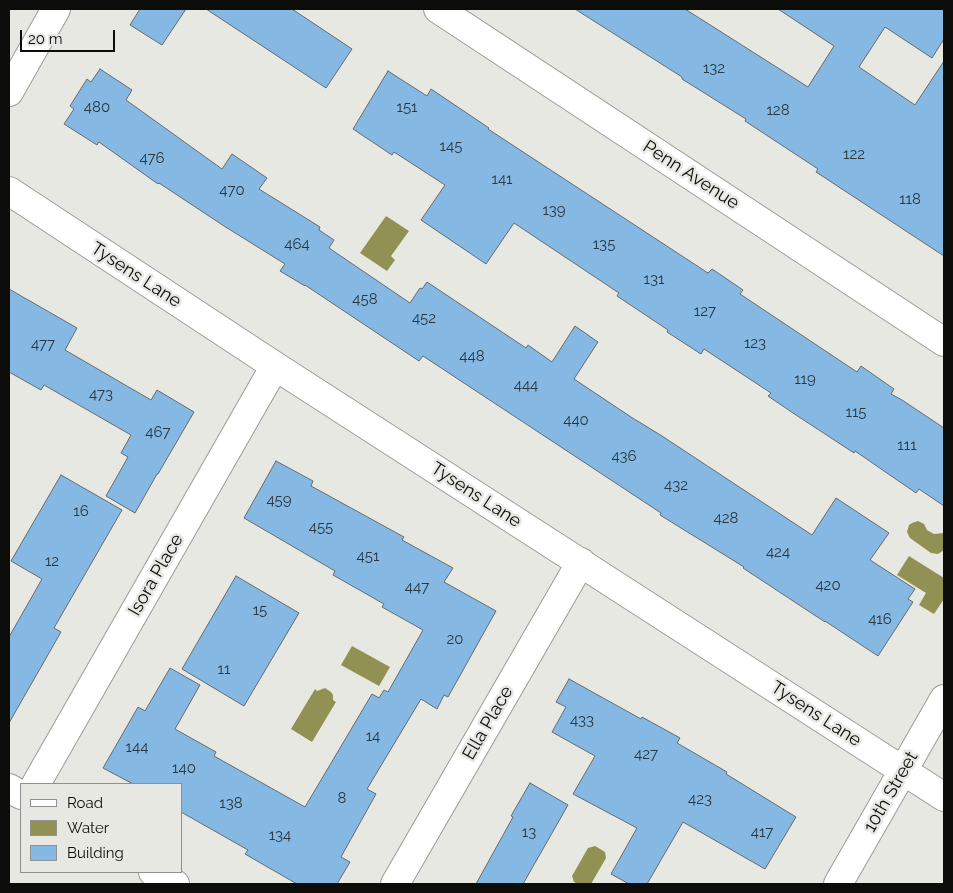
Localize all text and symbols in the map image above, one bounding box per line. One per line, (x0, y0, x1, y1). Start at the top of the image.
scale bar (22, 20, 118, 52)
text: 20 m (28, 30, 63, 48)
house number: 132 (703, 59, 725, 77)
house number: 480 (84, 98, 110, 116)
house number: 151 (396, 98, 418, 116)
house number: 128 (766, 101, 790, 119)
street label: Penn Avenue (639, 136, 743, 214)
house number: 145 (440, 137, 462, 155)
house number: 122 (843, 145, 865, 163)
house number: 476 (139, 149, 165, 167)
house number: 141 (491, 170, 513, 188)
house number: 470 (219, 181, 245, 199)
house number: 118 (899, 190, 921, 208)
house number: 139 (542, 201, 566, 219)
house number: 464 (284, 235, 310, 253)
house number: 135 (593, 235, 615, 253)
street label: Tysens Lane (87, 238, 185, 312)
house number: 131 (644, 270, 664, 288)
house number: 458 (352, 290, 378, 308)
house number: 127 (694, 302, 716, 320)
house number: 452 (412, 309, 436, 327)
house number: 123 (744, 334, 766, 352)
house number: 477 (31, 335, 55, 353)
house number: 448 (459, 347, 485, 365)
house number: 119 (794, 370, 816, 388)
house number: 444 (514, 376, 538, 394)
house number: 473 (89, 385, 113, 403)
house number: 115 (845, 403, 867, 421)
house number: 440 (563, 411, 589, 429)
house number: 467 (145, 423, 171, 441)
house number: 111 (897, 436, 917, 454)
house number: 436 (611, 447, 637, 465)
street label: Tysens Lane (427, 458, 525, 532)
house number: 432 (664, 476, 688, 494)
house number: 459 (266, 491, 292, 509)
house number: 16 (73, 502, 89, 520)
house number: 428 (714, 509, 738, 527)
house number: 455 (309, 518, 333, 536)
street label: Isora Place (124, 530, 188, 620)
house number: 424 (766, 543, 790, 561)
house number: 451 (357, 547, 379, 565)
house number: 12 (45, 552, 59, 570)
house number: 420 (815, 576, 841, 594)
house number: 447 (405, 578, 429, 596)
house number: 15 (253, 601, 267, 619)
house number: 416 (868, 610, 892, 628)
house number: 20 (447, 630, 463, 648)
house number: 11 (218, 660, 230, 678)
street label: Tysens Lane (767, 677, 865, 751)
street label: Ella Place (458, 682, 518, 764)
house number: 433 (570, 711, 594, 729)
house number: 14 (366, 727, 380, 745)
house number: 144 (126, 738, 148, 756)
house number: 427 (634, 745, 658, 763)
street label: 10th Street (859, 748, 923, 836)
house number: 140 (172, 759, 196, 777)
legend (20, 783, 182, 873)
house number: 8 (338, 789, 346, 807)
house number: 423 (688, 790, 712, 808)
text: Road (67, 794, 103, 812)
house number: 138 (219, 794, 243, 812)
text: Water (67, 819, 109, 837)
house number: 13 (522, 823, 536, 841)
house number: 417 (751, 823, 773, 841)
house number: 134 (269, 826, 291, 844)
text: Building (67, 844, 124, 862)

